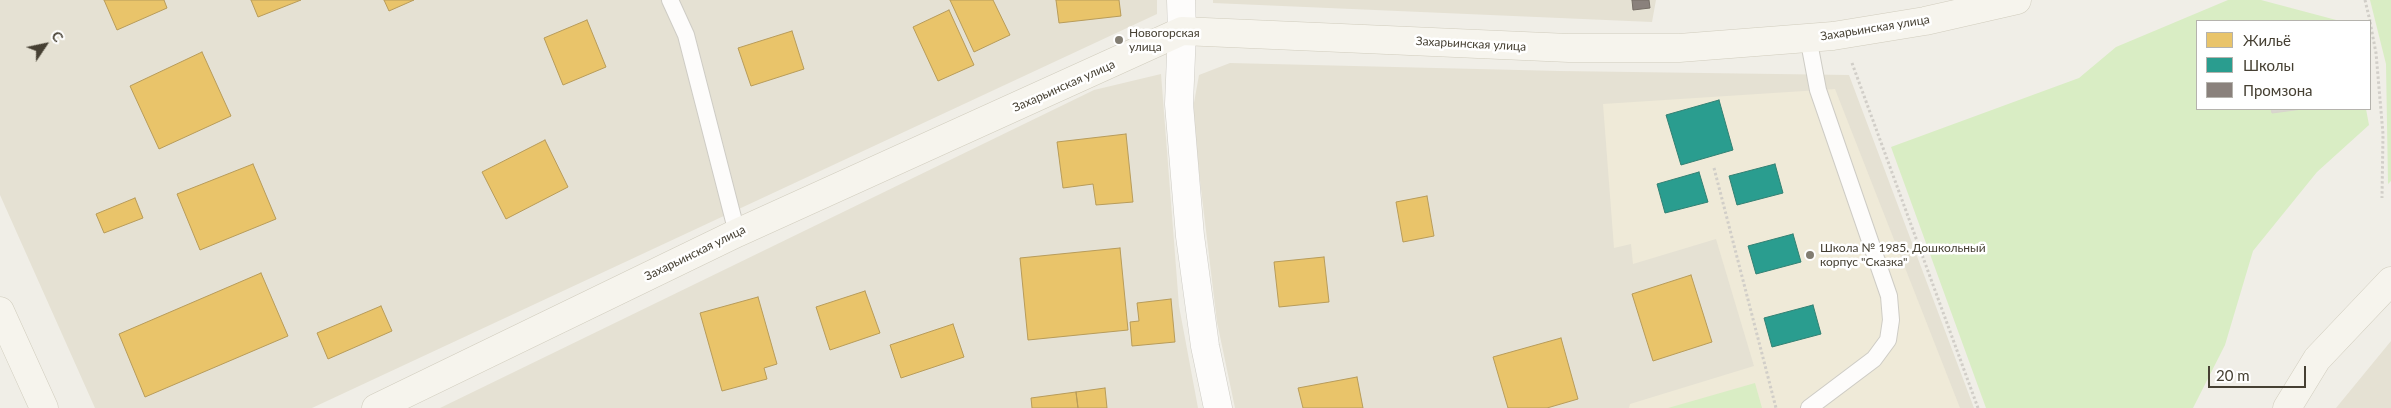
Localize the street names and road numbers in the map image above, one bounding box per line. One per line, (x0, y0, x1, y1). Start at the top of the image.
street label: Захарьинская улица (1819, 12, 1931, 44)
street label: Захарьинская улица (1415, 34, 1527, 54)
street label: Захарьинская улица (1011, 57, 1117, 115)
street label: Захарьинская улица (642, 222, 748, 284)

